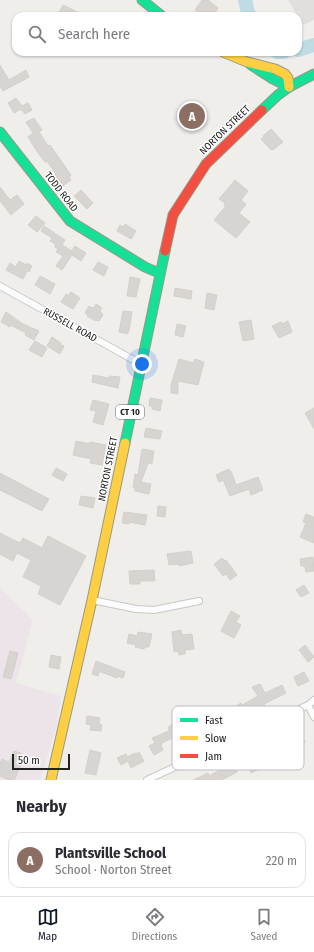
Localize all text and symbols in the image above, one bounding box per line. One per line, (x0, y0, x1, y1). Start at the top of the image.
search box (12, 12, 302, 56)
icon: search (26, 23, 48, 45)
text: Search here (58, 25, 130, 43)
pin: A (179, 101, 205, 131)
street label: NORTON STREET (197, 103, 253, 157)
street label: TODD ROAD (42, 170, 80, 214)
street label: RUSSELL ROAD (41, 305, 99, 345)
your location (132, 354, 152, 374)
road number: CT 10 (116, 405, 144, 419)
street label: NORTON STREET (96, 435, 120, 502)
legend (172, 706, 304, 770)
text: Fast (205, 714, 223, 727)
text: Slow (205, 732, 226, 745)
text: Jam (205, 750, 222, 763)
scale bar (12, 752, 70, 771)
text: 50 m (18, 754, 40, 767)
text: Nearby (16, 796, 67, 817)
text: Plantsville School (55, 844, 166, 862)
text: A (26, 853, 34, 868)
text: 220 m (266, 853, 297, 868)
text: School · Norton Street (55, 862, 172, 877)
tab: Map (37, 906, 59, 943)
tab: Directions (132, 906, 177, 943)
tab: Saved (251, 906, 277, 943)

